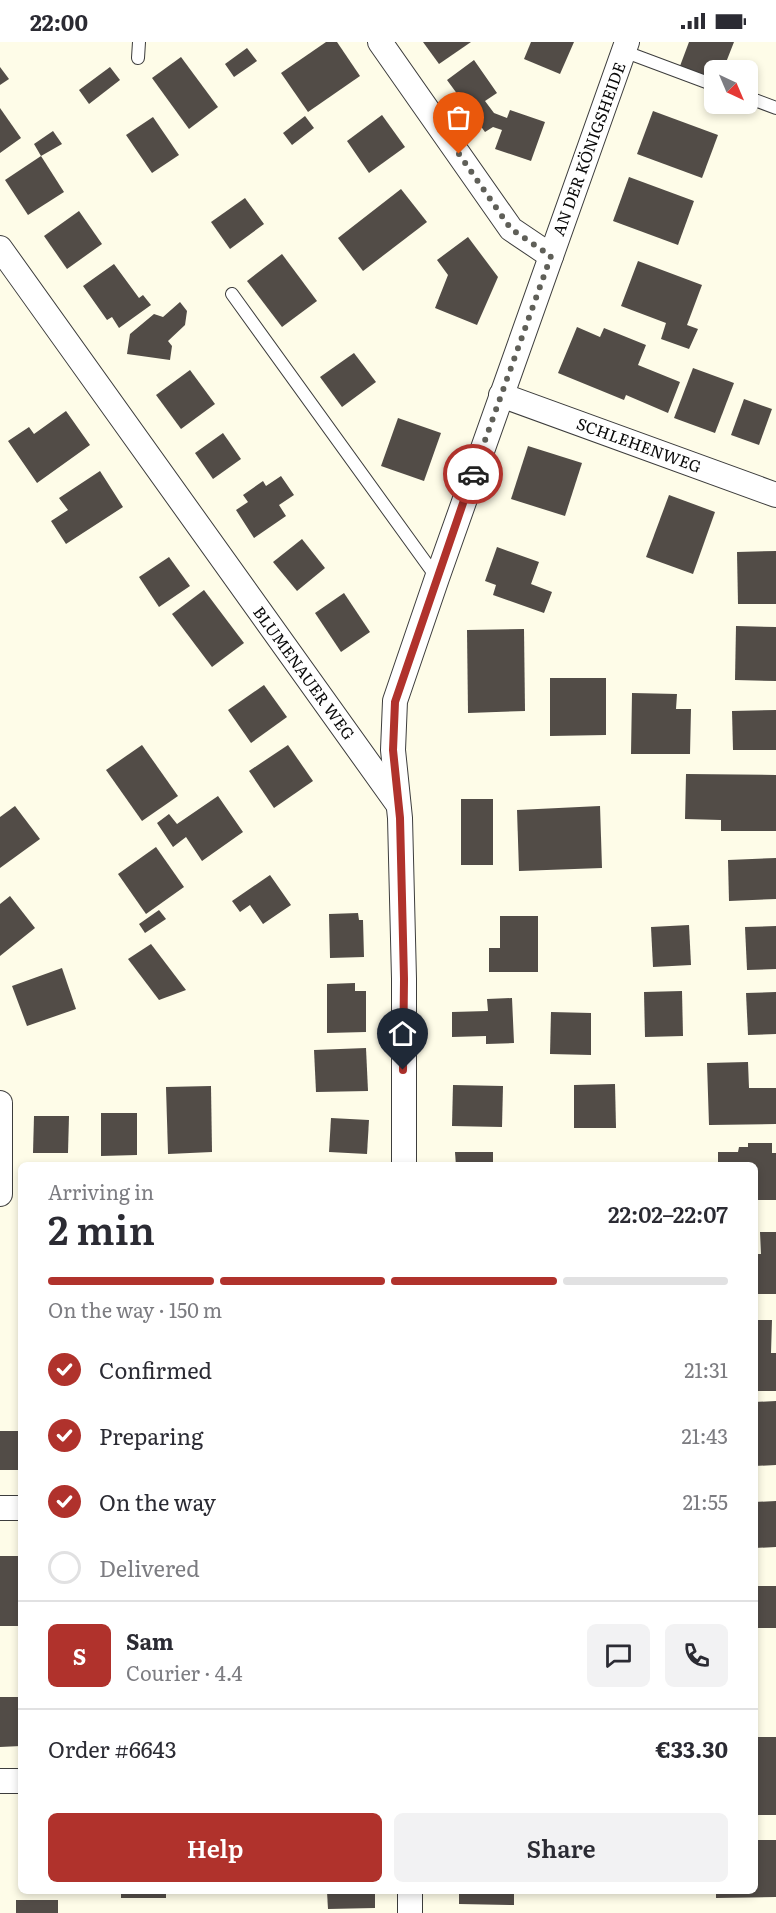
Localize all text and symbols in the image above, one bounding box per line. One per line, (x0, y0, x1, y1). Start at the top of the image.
text: 22:00 (30, 5, 88, 38)
street label: AN DER KÖNIGSHEIDE (545, 58, 631, 239)
north arrow (704, 60, 758, 114)
map controls (704, 60, 758, 114)
pin (433, 92, 484, 154)
icon: bag (442, 101, 475, 134)
street label: SCHLEHENWEG (574, 410, 705, 478)
courier (443, 444, 503, 504)
icon: car (457, 458, 490, 491)
street label: BLUMENAUER WEG (248, 601, 362, 744)
pin (377, 1008, 428, 1070)
icon: home (386, 1017, 419, 1050)
text: Arriving in (48, 1176, 154, 1206)
text: 22:02–22:07 (608, 1197, 728, 1230)
text: 2 min (48, 1199, 155, 1257)
text: On the way · 150 m (48, 1294, 222, 1324)
icon: check (48, 1353, 81, 1386)
text: Confirmed (99, 1353, 212, 1386)
text: 21:31 (684, 1354, 728, 1384)
icon: check (48, 1419, 81, 1452)
text: Preparing (99, 1419, 203, 1452)
text: 21:43 (682, 1420, 728, 1450)
icon: check (48, 1485, 81, 1518)
text: On the way (99, 1485, 216, 1518)
text: 21:55 (683, 1486, 728, 1516)
text: Delivered (99, 1551, 200, 1584)
text: Sam (126, 1624, 174, 1657)
button: chat (587, 1624, 650, 1687)
button: phone (665, 1624, 728, 1687)
text: S (73, 1639, 86, 1672)
text: Courier · 4.4 (126, 1657, 243, 1687)
text: Order #6643 (48, 1732, 177, 1765)
text: €33.30 (656, 1732, 728, 1765)
button: Help (48, 1813, 382, 1882)
button: Share (394, 1813, 728, 1882)

